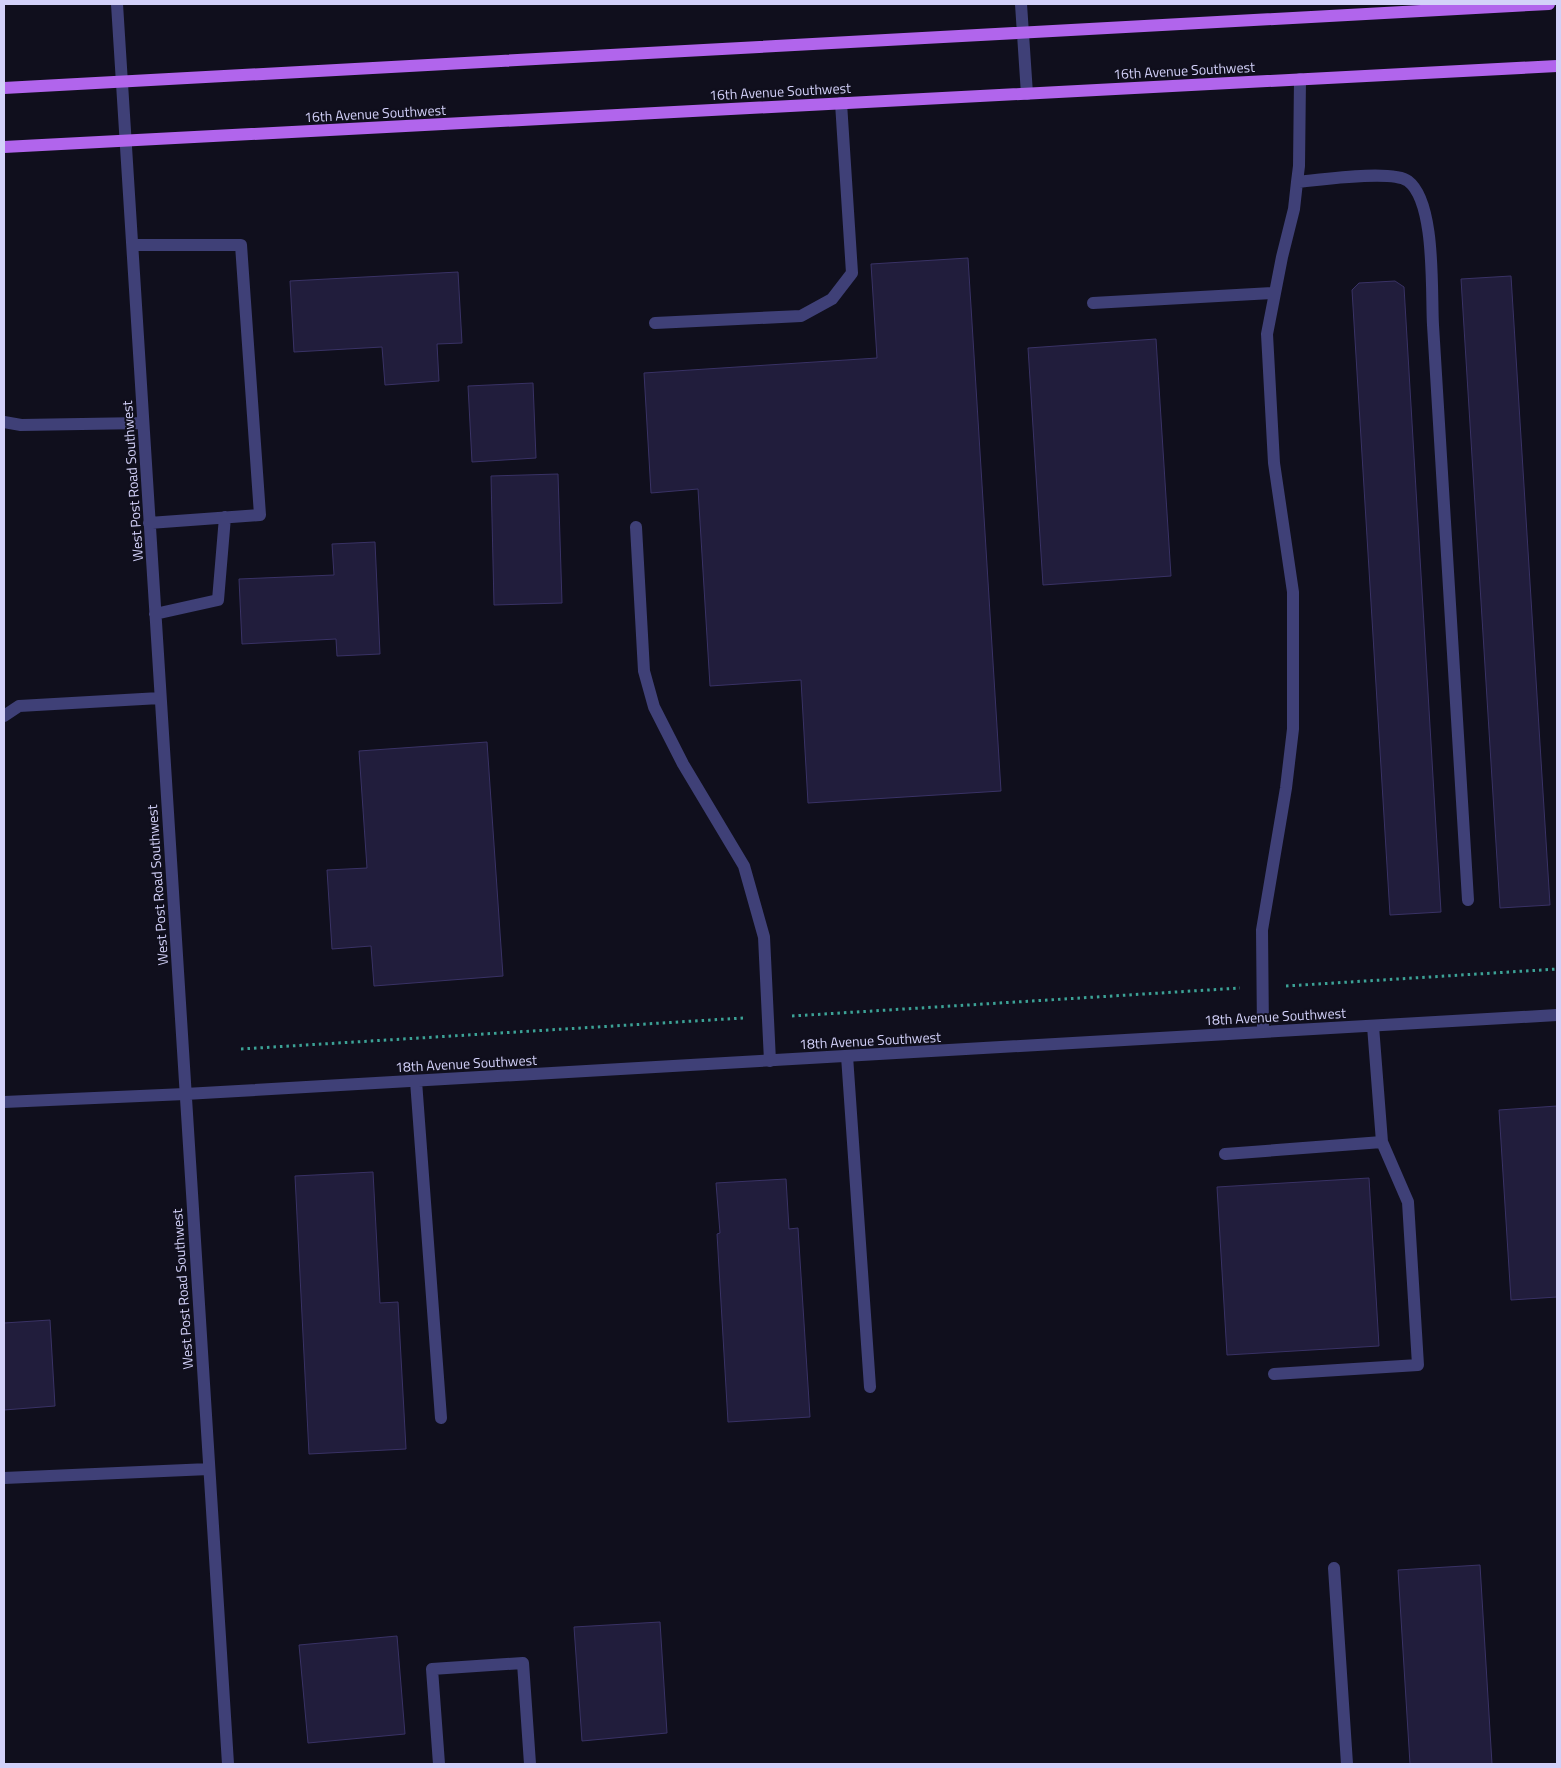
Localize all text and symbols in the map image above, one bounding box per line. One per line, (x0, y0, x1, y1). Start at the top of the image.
street label: 16th Avenue Southwest (1113, 56, 1256, 84)
street label: 16th Avenue Southwest (709, 77, 852, 105)
street label: 16th Avenue Southwest (304, 99, 447, 127)
street label: West Post Road Southwest (116, 400, 148, 562)
street label: West Post Road Southwest (141, 804, 173, 966)
street label: 18th Avenue Southwest (1204, 1002, 1347, 1030)
street label: 18th Avenue Southwest (799, 1026, 942, 1054)
street label: 18th Avenue Southwest (395, 1049, 538, 1077)
street label: West Post Road Southwest (166, 1208, 198, 1370)

